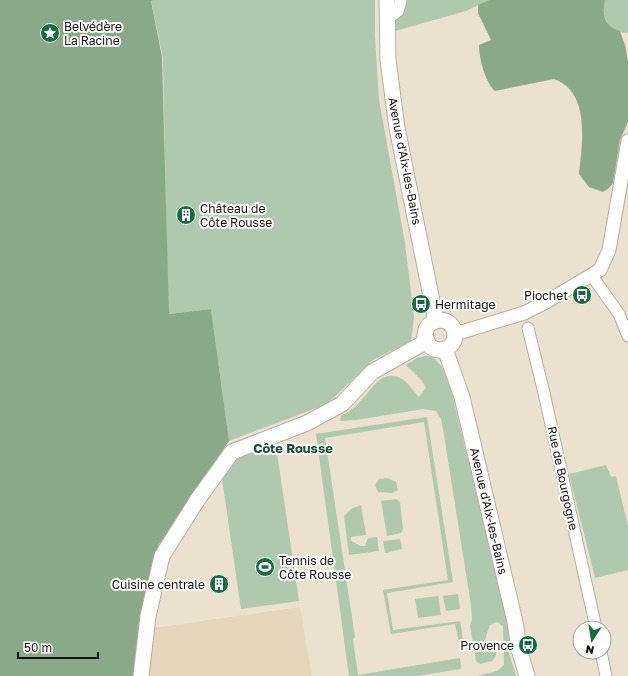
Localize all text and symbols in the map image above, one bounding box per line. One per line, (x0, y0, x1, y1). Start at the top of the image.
place label: Belvédère La Racine (64, 19, 122, 48)
place icon: Belvédère La Racine (39, 22, 61, 44)
street label: Avenue d'Aix-les-Bains (385, 96, 425, 226)
place label: Château de Côte Rousse (200, 201, 272, 230)
building icon: Château de Côte Rousse (175, 204, 197, 226)
bus stop icon: Piochet (571, 284, 593, 306)
place label: Piochet (524, 288, 568, 303)
bus stop icon: Hermitage (410, 293, 432, 315)
place label: Hermitage (435, 297, 496, 312)
street label: Rue de Bourgogne (545, 425, 581, 531)
district label: Côte Rousse (253, 440, 333, 456)
street label: Avenue d'Aix-les-Bains (467, 446, 511, 576)
place label: Tennis de Côte Rousse (279, 553, 351, 582)
sports icon: Tennis de Côte Rousse (254, 556, 276, 578)
building icon: Cuisine centrale (208, 573, 230, 595)
place label: Cuisine centrale (112, 577, 205, 592)
north arrow (572, 620, 612, 660)
scale bar (18, 634, 98, 660)
bus stop icon: Provence (517, 634, 539, 656)
place label: Provence (460, 638, 514, 653)
text: 50 m (24, 640, 52, 655)
text: N (584, 643, 595, 657)

